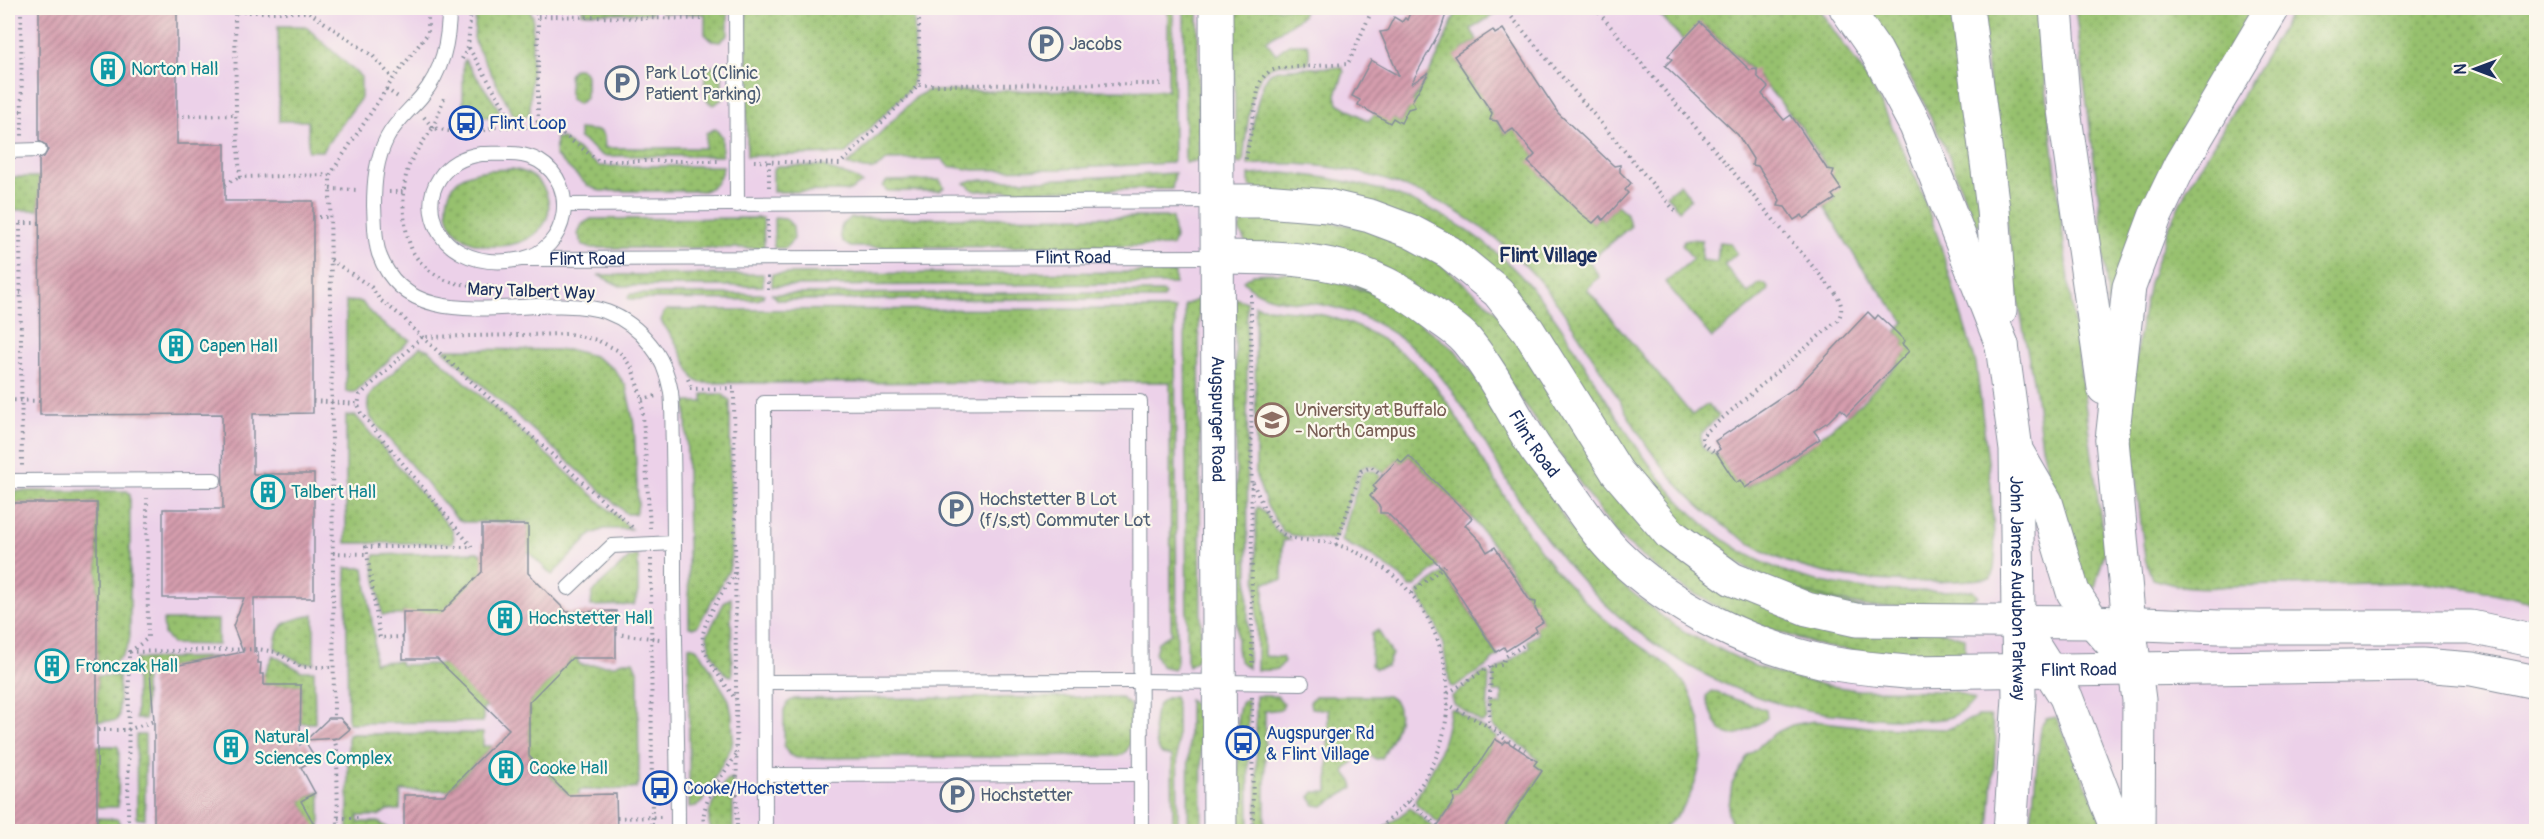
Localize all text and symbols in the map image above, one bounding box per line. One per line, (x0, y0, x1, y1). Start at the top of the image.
parking icon: Jacobs (1028, 26, 1064, 62)
place label: Jacobs (1069, 33, 1122, 56)
north arrow (2445, 39, 2505, 99)
building icon: Norton Hall (90, 51, 126, 87)
place label: Norton Hall (131, 58, 218, 81)
place label: Park Lot (Clinic Patient Parking) (645, 62, 762, 106)
text: N (2451, 63, 2471, 74)
parking icon: Park Lot (Clinic Patient Parking) (604, 65, 640, 101)
bus stop icon: Flint Loop (448, 105, 484, 141)
place label: Flint Loop (489, 112, 566, 135)
district label: Flint Village (1499, 243, 1598, 268)
street label: Flint Road (1035, 246, 1111, 270)
street label: Flint Road (549, 248, 625, 271)
street label: Mary Talbert Way (467, 278, 595, 305)
building icon: Capen Hall (158, 328, 194, 364)
place label: Capen Hall (199, 335, 278, 358)
street label: Augspurger Road (1206, 356, 1229, 482)
place label: University at Buffalo - North Campus (1295, 399, 1447, 443)
school or university icon: University at Buffalo - North Campus (1254, 402, 1290, 438)
street label: Flint Road (1503, 406, 1564, 483)
building icon: Talbert Hall (250, 474, 286, 510)
street label: John James Audubon Parkway (2004, 476, 2030, 701)
place label: Talbert Hall (291, 481, 376, 504)
place label: Hochstetter B Lot (f/s,st) Commuter Lot (979, 488, 1151, 532)
parking icon: Hochstetter B Lot (f/s,st) Commuter Lot (938, 491, 974, 527)
building icon: Hochstetter Hall (487, 600, 523, 636)
place label: Hochstetter Hall (528, 607, 653, 630)
building icon: Fronczak Hall (34, 648, 70, 684)
place label: Fronczak Hall (75, 655, 178, 678)
street label: Flint Road (2040, 658, 2117, 682)
place label: Augspurger Rd & Flint Village (1266, 722, 1375, 766)
bus stop icon: Augspurger Rd & Flint Village (1225, 725, 1261, 761)
place label: Natural Sciences Complex (254, 726, 392, 770)
building icon: Natural Sciences Complex (213, 729, 249, 765)
building icon: Cooke Hall (488, 750, 524, 786)
place label: Cooke Hall (529, 757, 608, 780)
bus stop icon: Cooke/Hochstetter (642, 770, 678, 806)
place label: Cooke/Hochstetter (683, 777, 829, 800)
parking icon: Hochstetter (939, 777, 975, 813)
place label: Hochstetter (980, 784, 1073, 807)

